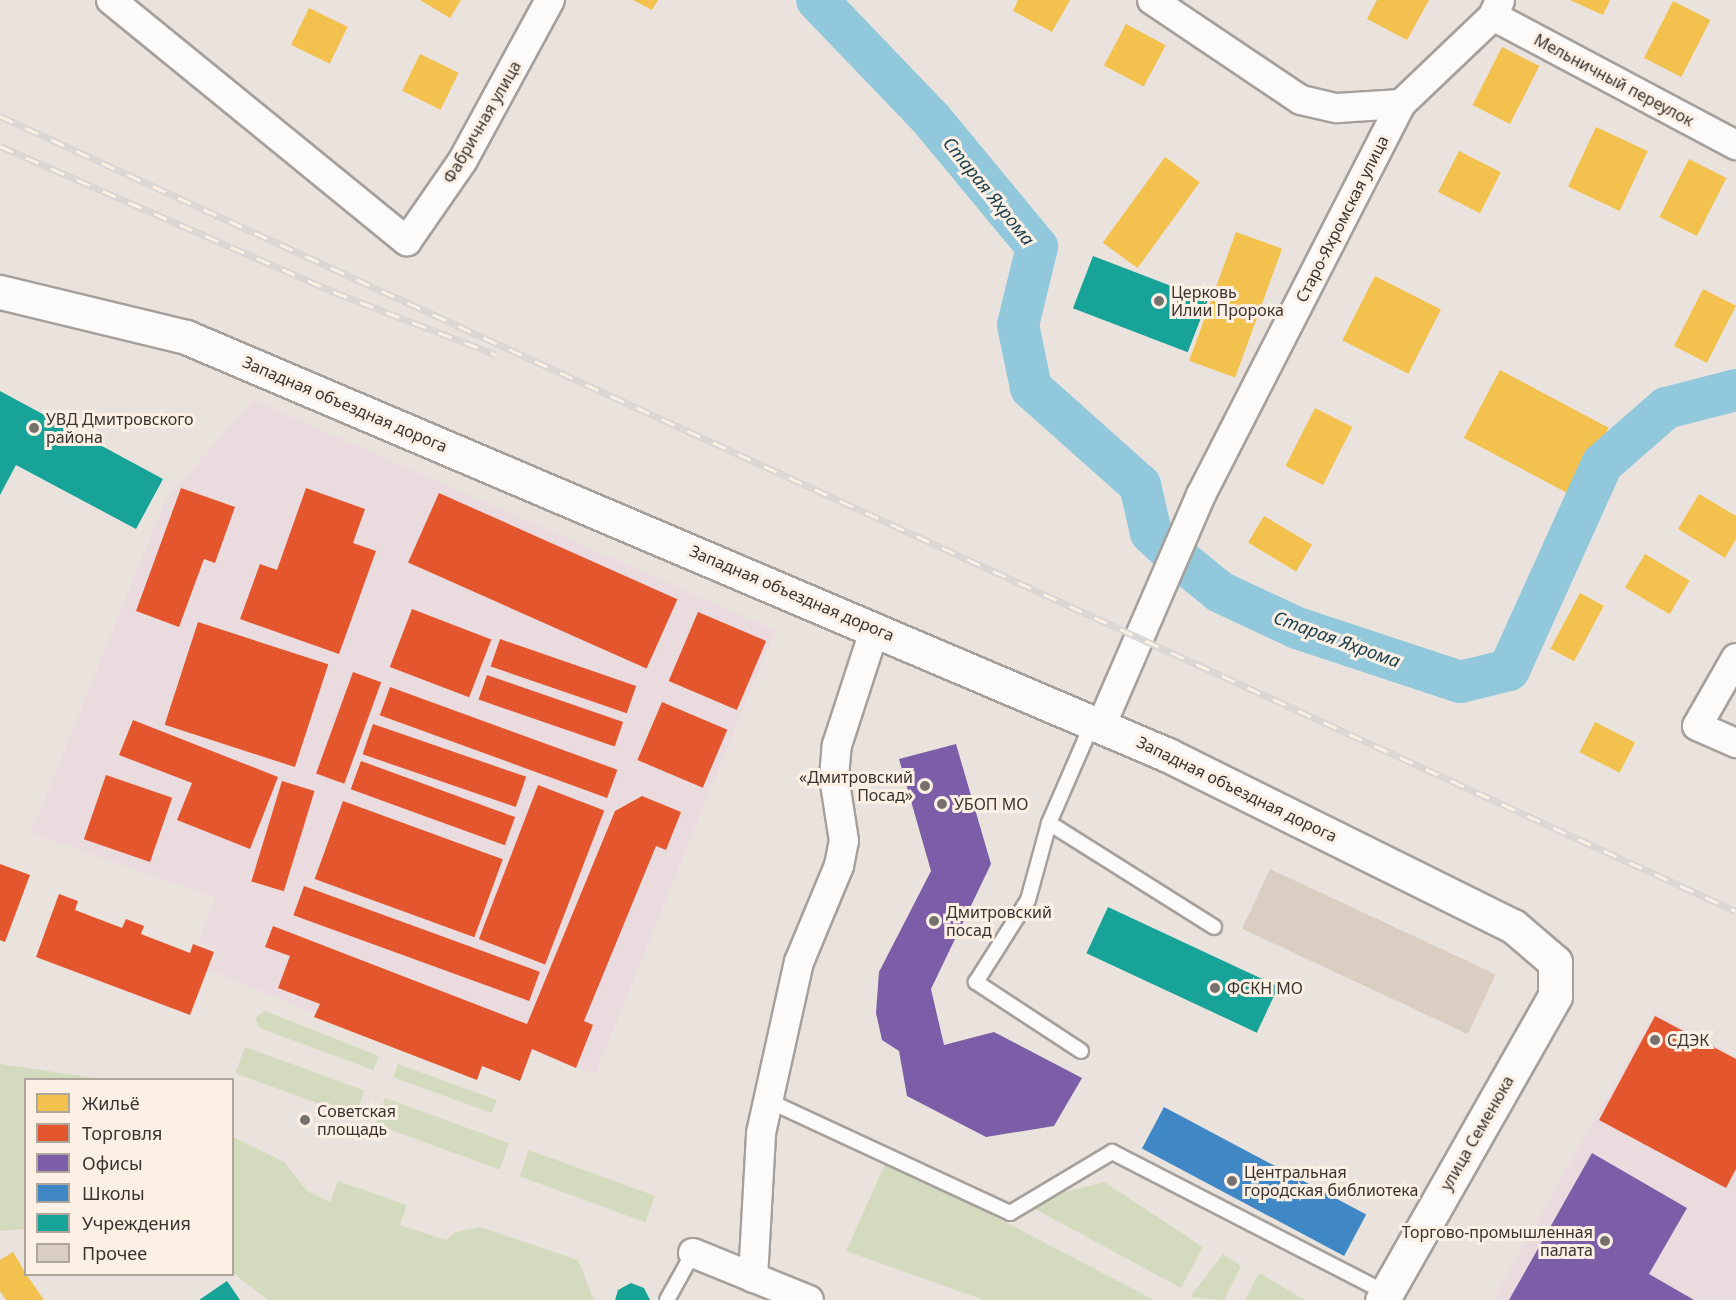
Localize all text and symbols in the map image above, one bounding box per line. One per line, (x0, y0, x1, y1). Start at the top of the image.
street label: Мельничный переулок (1531, 30, 1697, 130)
street label: Фабричная улица (439, 57, 525, 187)
water label: Старая Яхрома (939, 132, 1039, 250)
street label: Старо-Яхромская улица (1292, 132, 1392, 306)
place label: Церковь Илии Пророка (1171, 282, 1284, 320)
marker: Церковь Илии Пророка (1152, 294, 1166, 308)
street label: Западная объездная дорога (240, 352, 450, 456)
place label: УВД Дмитровского района (46, 409, 194, 447)
marker: УВД Дмитровского района (27, 421, 41, 435)
street label: Западная объездная дорога (687, 541, 897, 645)
water label: Старая Яхрома (1271, 606, 1403, 672)
street label: Западная объездная дорога (1134, 732, 1340, 846)
place label: «Дмитровский Посад» (799, 767, 913, 805)
marker: «Дмитровский Посад» (918, 779, 932, 793)
place label: УБОП МО (954, 794, 1028, 814)
marker: УБОП МО (935, 797, 949, 811)
place label: Дмитровский посад (946, 902, 1052, 940)
marker: Дмитровский посад (927, 914, 941, 928)
place label: ФСКН МО (1227, 978, 1303, 998)
marker: ФСКН МО (1208, 981, 1222, 995)
place label: СДЭК (1667, 1030, 1709, 1050)
marker: СДЭК (1648, 1033, 1662, 1047)
street label: улица Семенюка (1436, 1072, 1518, 1194)
legend (24, 1078, 234, 1276)
text: Жильё (82, 1091, 140, 1115)
place label: Советская площадь (317, 1101, 396, 1139)
marker: Советская площадь (298, 1113, 312, 1127)
text: Торговля (82, 1121, 162, 1145)
text: Офисы (82, 1151, 143, 1175)
place label: Центральная городская библиотека (1244, 1162, 1418, 1200)
marker: Центральная городская библиотека (1225, 1174, 1239, 1188)
text: Школы (82, 1181, 145, 1205)
text: Учреждения (82, 1211, 191, 1235)
place label: Торгово-промышленная палата (1402, 1222, 1593, 1260)
marker: Торгово-промышленная палата (1598, 1234, 1612, 1248)
text: Прочее (82, 1241, 147, 1265)

